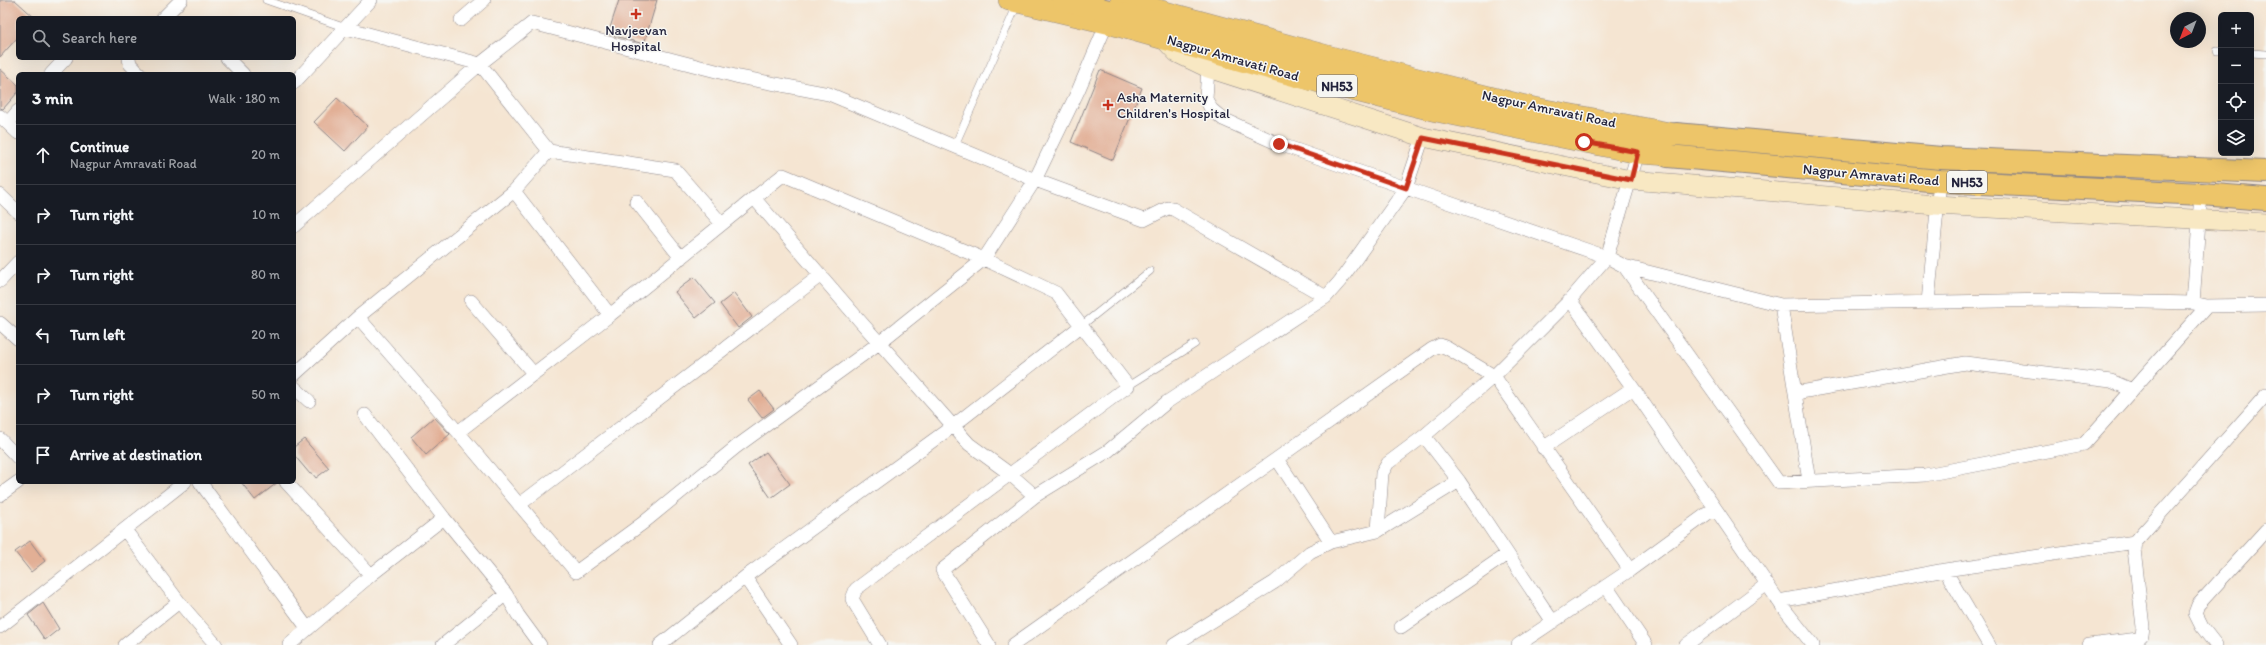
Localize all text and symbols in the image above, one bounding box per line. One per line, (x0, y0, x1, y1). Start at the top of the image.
marker: Navjeevan Hospital (630, 8, 642, 20)
north arrow (2170, 12, 2206, 48)
map controls (2218, 12, 2254, 156)
button: + (2218, 12, 2254, 48)
search box (16, 16, 296, 60)
place label: Navjeevan Hospital (605, 22, 667, 55)
icon: search (30, 27, 52, 49)
text: Search here (62, 29, 137, 47)
street label: Nagpur Amravati Road (1165, 31, 1301, 85)
button: − (2218, 48, 2254, 84)
road number: NH53 (1317, 75, 1357, 97)
button: locate (2218, 84, 2254, 120)
street label: Nagpur Amravati Road (1480, 86, 1618, 132)
text: 3 min (32, 88, 73, 108)
place label: Asha Maternity Children's Hospital (1117, 89, 1230, 122)
text: Walk · 180 m (208, 91, 280, 106)
marker: Asha Maternity Children's Hospital (1102, 99, 1114, 111)
button: layers (2218, 120, 2254, 156)
route start (1575, 133, 1593, 151)
route end (1270, 135, 1288, 153)
text: Continue (70, 138, 129, 156)
icon: ahead (32, 144, 54, 166)
text: 20 m (251, 147, 280, 162)
text: Nagpur Amravati Road (70, 156, 197, 171)
street label: Nagpur Amravati Road (1802, 161, 1940, 189)
road number: NH53 (1947, 171, 1987, 193)
icon: right (32, 204, 54, 226)
text: Turn right (70, 206, 134, 224)
text: 10 m (252, 207, 280, 222)
icon: right (32, 264, 54, 286)
text: Turn right (70, 266, 134, 284)
text: 80 m (251, 267, 280, 282)
icon: left (32, 324, 54, 346)
text: Turn left (70, 326, 125, 344)
text: 20 m (251, 327, 280, 342)
icon: right (32, 384, 54, 406)
text: Turn right (70, 386, 134, 404)
text: 50 m (251, 387, 280, 402)
icon: arrive (32, 444, 54, 466)
text: Arrive at destination (70, 446, 202, 464)

